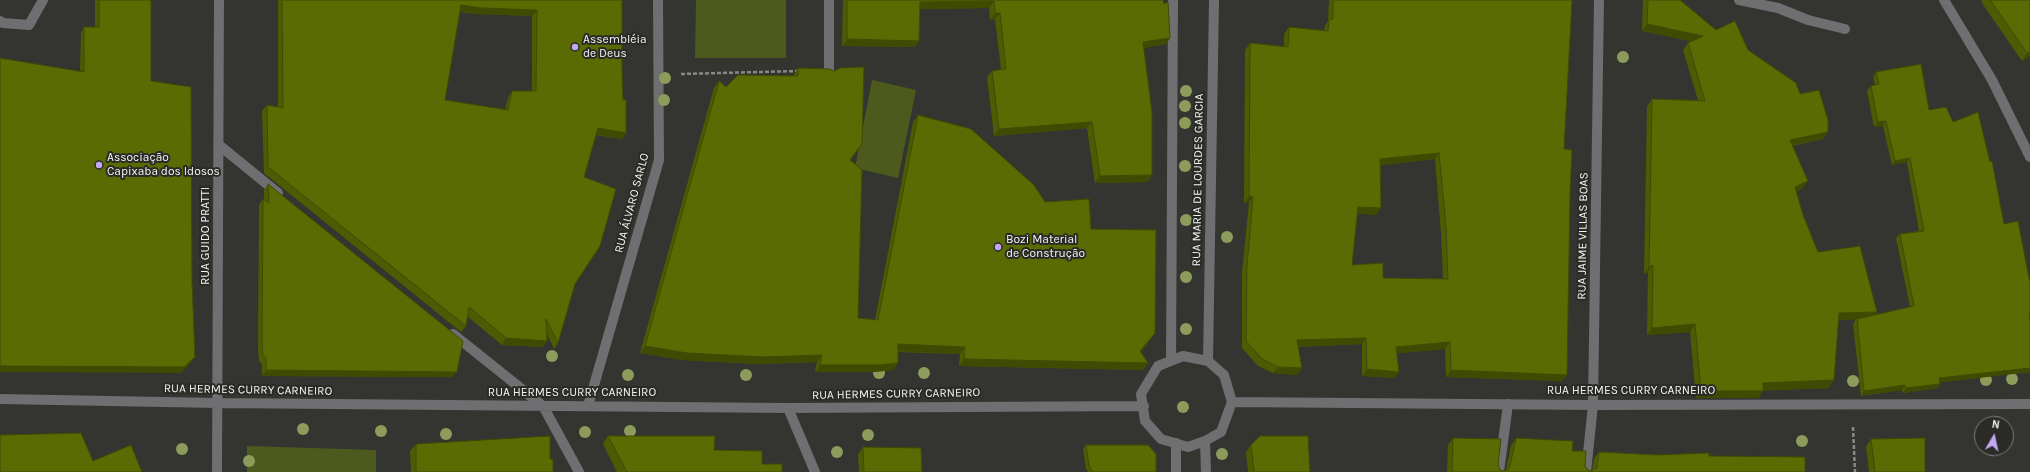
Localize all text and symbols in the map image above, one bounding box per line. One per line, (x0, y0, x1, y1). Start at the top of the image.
place label: Assembléia de Deus (583, 33, 647, 61)
marker: Assembléia de Deus (570, 42, 580, 52)
street label: RUA MARIA DE LOURDES GARCIA (1189, 93, 1207, 267)
place label: Associação Capixaba dos Idosos (107, 151, 220, 179)
street label: RUA ÁLVARO SARLO (612, 151, 652, 255)
marker: Associação Capixaba dos Idosos (94, 160, 104, 170)
street label: RUA JAIME VILLAS BOAS (1575, 172, 1591, 300)
street label: RUA GUIDO PRATTI (199, 187, 213, 285)
place label: Bozi Material de Construção (1006, 233, 1085, 261)
marker: Bozi Material de Construção (993, 242, 1003, 252)
street label: RUA HERMES CURRY CARNEIRO (164, 381, 332, 399)
street label: RUA HERMES CURRY CARNEIRO (1547, 384, 1715, 398)
street label: RUA HERMES CURRY CARNEIRO (812, 385, 980, 403)
street label: RUA HERMES CURRY CARNEIRO (488, 386, 656, 400)
north arrow (1974, 416, 2014, 456)
text: N (1991, 418, 2001, 432)

